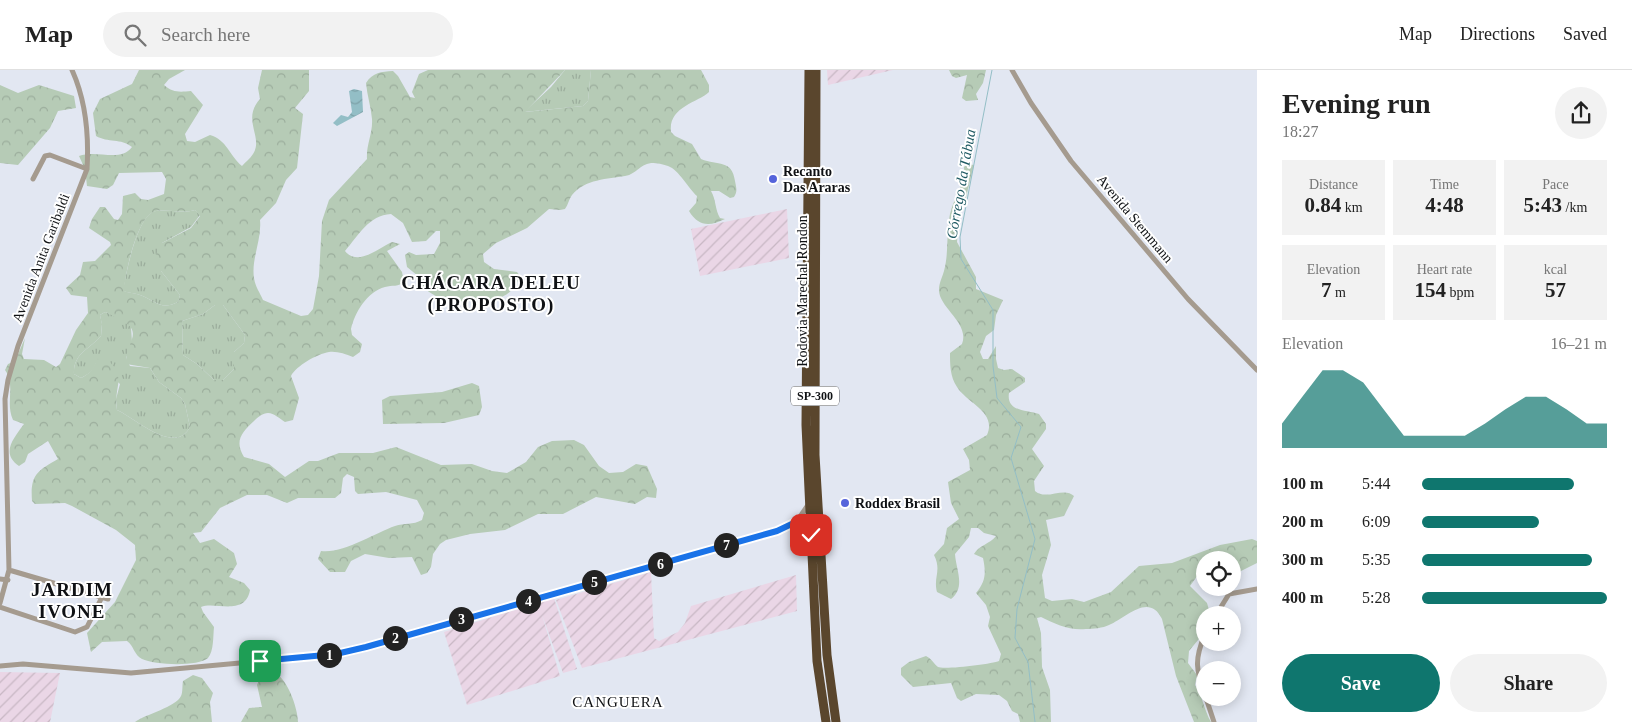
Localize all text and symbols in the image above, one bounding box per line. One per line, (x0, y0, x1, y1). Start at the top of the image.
search box (103, 12, 453, 57)
text: Map (25, 21, 73, 47)
icon: search (121, 21, 149, 49)
text: Search here (161, 24, 250, 45)
text: Map (1399, 24, 1432, 44)
text: Directions (1460, 24, 1535, 44)
text: Saved (1563, 24, 1607, 44)
button: share (1555, 87, 1607, 139)
text: Evening run (1282, 88, 1431, 119)
text: 18:27 (1282, 123, 1318, 140)
water label: Córrego da Tábua (943, 128, 979, 240)
place label: Recanto Das Araras (783, 164, 851, 195)
street label: Avenida Stemmann (1094, 172, 1176, 266)
marker: Recanto Das Araras (767, 173, 779, 185)
text: Distance (1309, 177, 1358, 192)
text: Time (1430, 177, 1459, 192)
text: Pace (1542, 177, 1569, 192)
street label: Avenida Anita Garibaldi (10, 191, 73, 324)
text: 0.84 (1304, 193, 1341, 217)
text: 4:48 (1425, 193, 1464, 217)
text: 5:43 (1524, 193, 1562, 217)
text: km (1341, 200, 1363, 215)
text: /km (1562, 200, 1587, 215)
street label: Rodovia Marechal Rondon (795, 215, 810, 367)
text: Elevation (1307, 262, 1360, 277)
text: Heart rate (1417, 262, 1472, 277)
text: kcal (1544, 262, 1567, 277)
district label: CHÁCARA DELEU (PROPOSTO) (401, 272, 581, 316)
text: 7 (1321, 278, 1332, 302)
text: 154 (1415, 278, 1446, 302)
text: 57 (1545, 278, 1566, 302)
text: m (1332, 285, 1346, 300)
text: bpm (1446, 285, 1474, 300)
text: Elevation (1282, 335, 1343, 352)
text: 16–21 m (1551, 335, 1607, 352)
road number: SP-300 (791, 386, 839, 406)
text: 100 m (1282, 475, 1323, 492)
text: 5:44 (1362, 475, 1390, 492)
place label: Roddex Brasil (855, 496, 940, 511)
marker: Roddex Brasil (839, 497, 851, 509)
text: 200 m (1282, 513, 1323, 530)
text: 6:09 (1362, 513, 1390, 530)
pin (790, 514, 832, 556)
icon: check (797, 521, 825, 549)
pin: 7 (714, 532, 738, 558)
text: 7 (723, 538, 730, 553)
map controls (1196, 551, 1241, 706)
button: locate (1196, 551, 1241, 596)
text: 300 m (1282, 551, 1323, 568)
text: 5:35 (1362, 551, 1390, 568)
pin: 6 (648, 552, 672, 576)
text: 6 (657, 557, 664, 572)
pin: 5 (582, 570, 606, 594)
text: 5 (591, 575, 598, 590)
district label: JARDIM IVONE (31, 579, 113, 622)
pin: 4 (516, 588, 540, 614)
text: 400 m (1282, 589, 1323, 606)
text: 5:28 (1362, 589, 1390, 606)
text: 4 (525, 594, 532, 609)
pin: 3 (448, 606, 474, 632)
button: + (1196, 606, 1241, 651)
text: 3 (458, 612, 465, 627)
pin: 2 (382, 626, 408, 650)
text: 2 (392, 631, 399, 646)
pin (239, 640, 281, 682)
pin: 1 (316, 642, 342, 668)
icon: arrive (246, 647, 274, 675)
text: 1 (326, 648, 333, 663)
button: Save (1282, 654, 1440, 712)
button: Share (1450, 654, 1607, 712)
button: − (1196, 661, 1241, 706)
district label: CANGUERA (572, 694, 664, 710)

